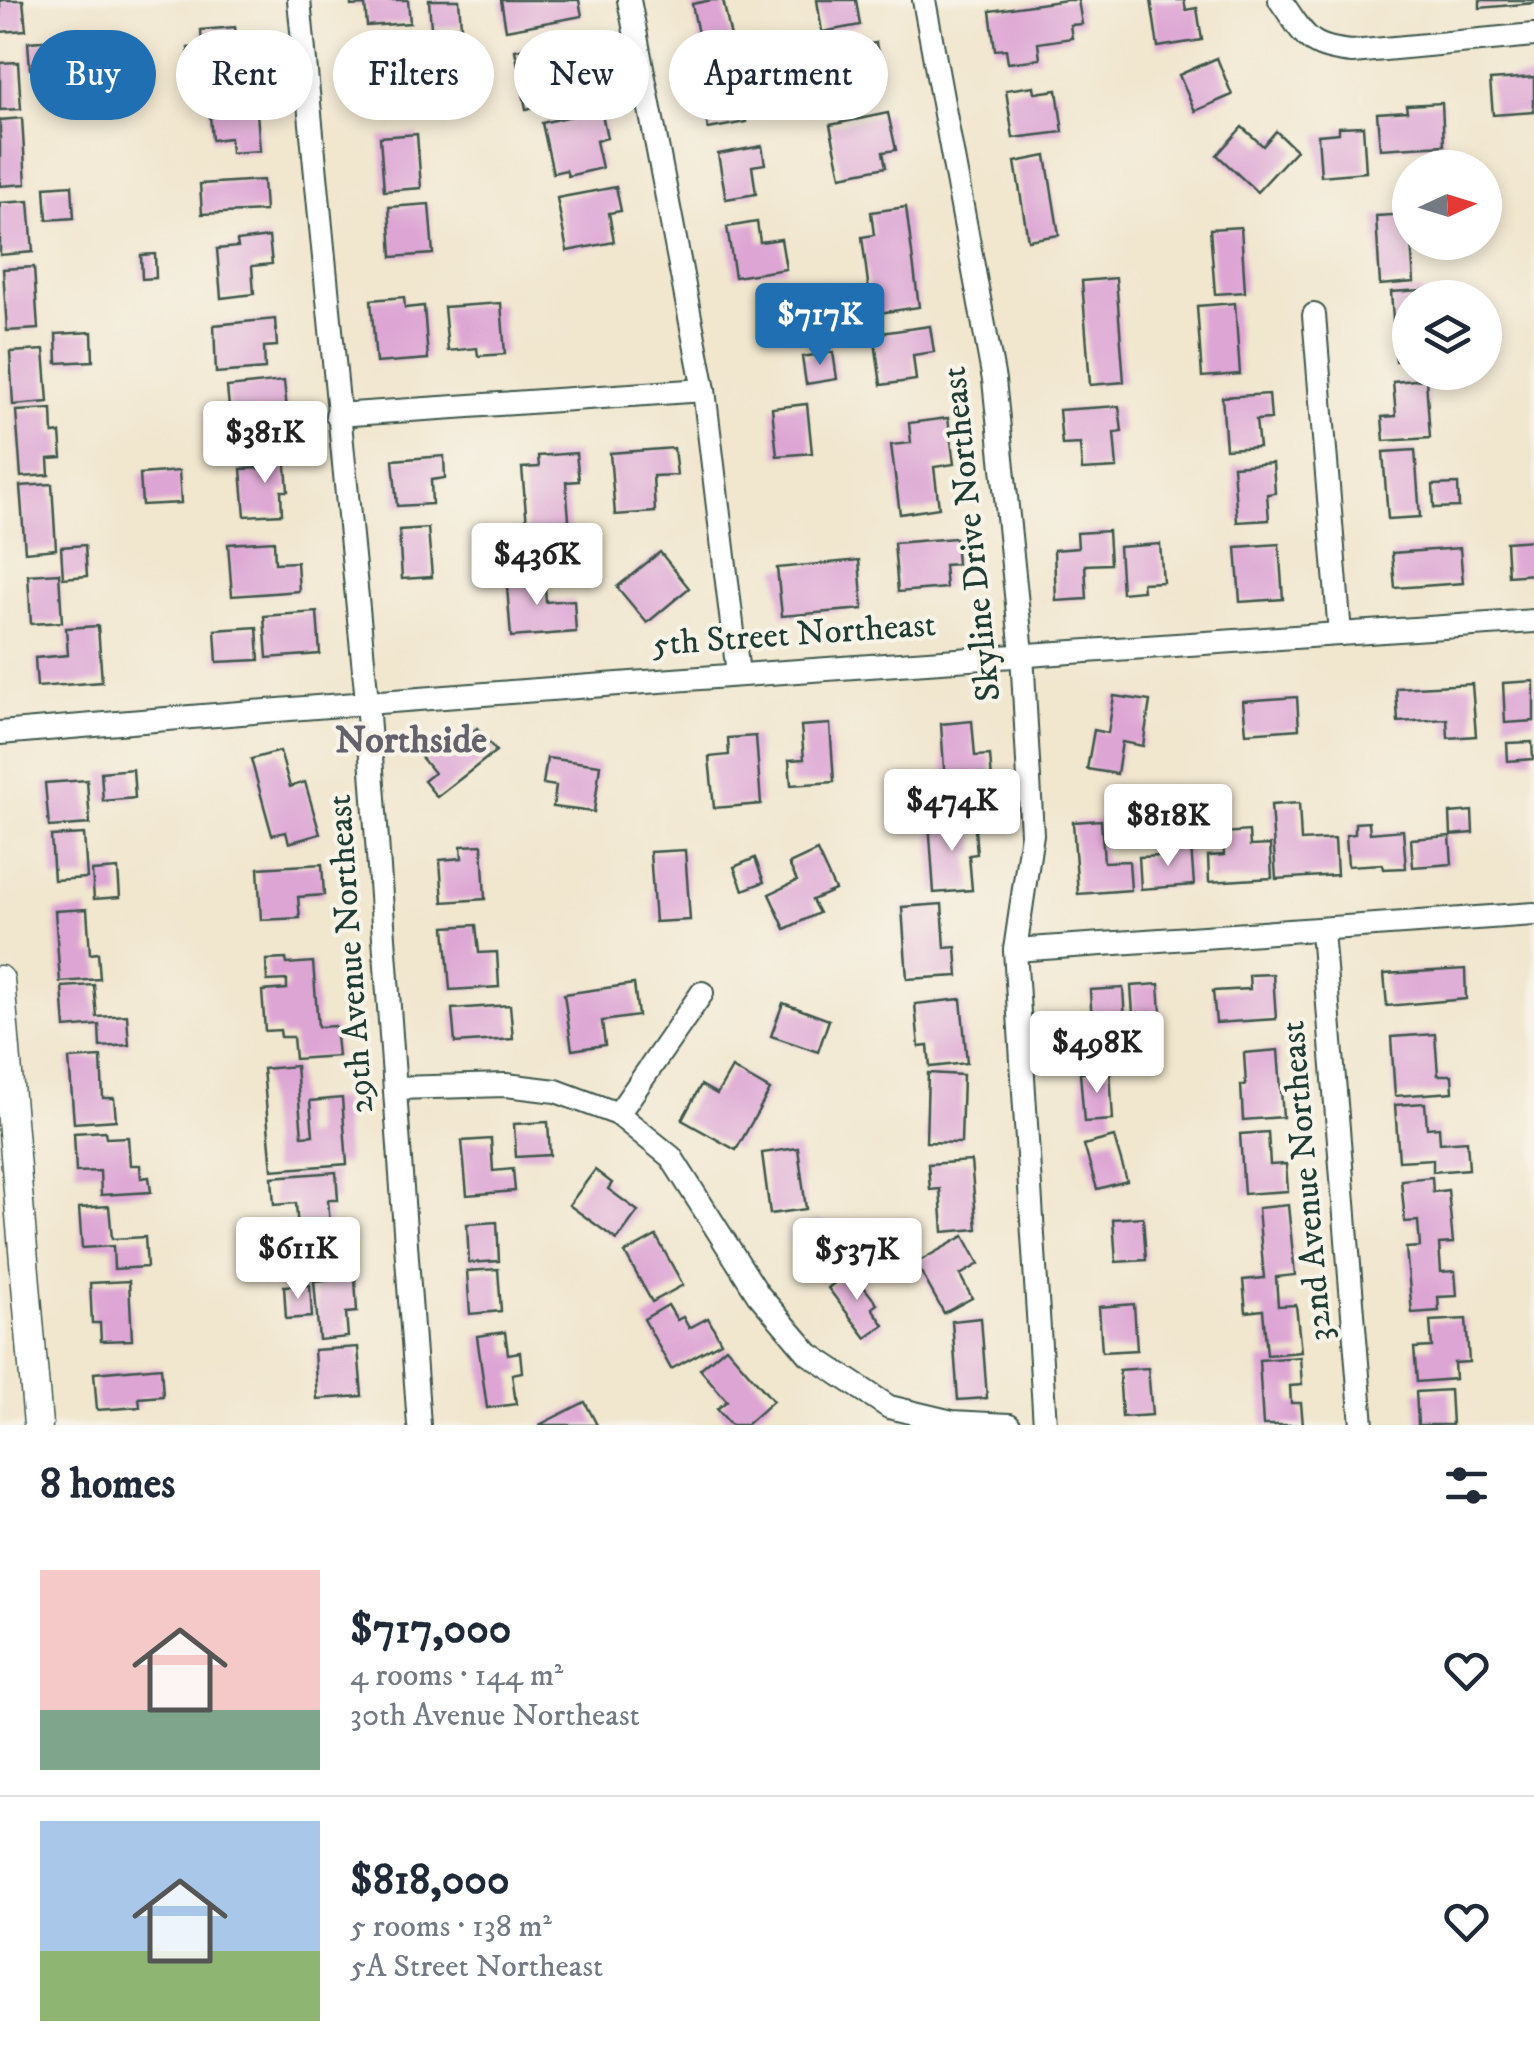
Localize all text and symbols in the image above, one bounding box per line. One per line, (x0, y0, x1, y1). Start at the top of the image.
chip: Buy (30, 30, 156, 120)
chip: Rent (176, 30, 313, 120)
chip: Filters (333, 30, 494, 120)
chip: New (514, 30, 649, 120)
chip: Apartment (669, 30, 888, 120)
north arrow (1392, 150, 1502, 260)
map controls (1392, 150, 1502, 390)
button: layers (1392, 280, 1502, 390)
pin: $717K (750, 283, 890, 368)
text: $717K (777, 295, 863, 335)
street label: Skyline Drive Northeast (933, 364, 1011, 704)
pin: $381K (195, 401, 335, 486)
text: $381K (225, 413, 305, 453)
pin: $436K (467, 523, 607, 608)
text: $436K (494, 535, 580, 575)
street label: 5th Street Northeast (651, 603, 937, 667)
district label: Northside (335, 717, 487, 765)
pin: $474K (882, 769, 1022, 854)
text: $474K (906, 781, 998, 821)
pin: $818K (1098, 784, 1238, 869)
street label: 29th Avenue Northeast (318, 793, 384, 1115)
text: $818K (1126, 796, 1210, 836)
pin: $498K (1027, 1011, 1167, 1096)
street label: 32nd Avenue Northeast (1271, 1019, 1343, 1343)
text: $498K (1052, 1023, 1142, 1063)
pin: $611K (228, 1217, 368, 1302)
pin: $537K (787, 1218, 927, 1303)
text: $611K (258, 1229, 338, 1269)
text: $537K (815, 1230, 899, 1270)
icon: filters (1439, 1458, 1494, 1513)
text: 8 homes (40, 1459, 175, 1511)
text: $717,000 (350, 1604, 511, 1656)
icon: home (120, 1610, 240, 1730)
icon: heart (1439, 1643, 1494, 1698)
text: 4 rooms · 144 m² (350, 1656, 563, 1696)
text: 30th Avenue Northeast (350, 1696, 640, 1736)
text: $818,000 (350, 1855, 510, 1907)
icon: home (120, 1861, 240, 1981)
icon: heart (1439, 1894, 1494, 1949)
text: 5 rooms · 138 m² (350, 1907, 552, 1947)
text: 5A Street Northeast (350, 1947, 603, 1987)

